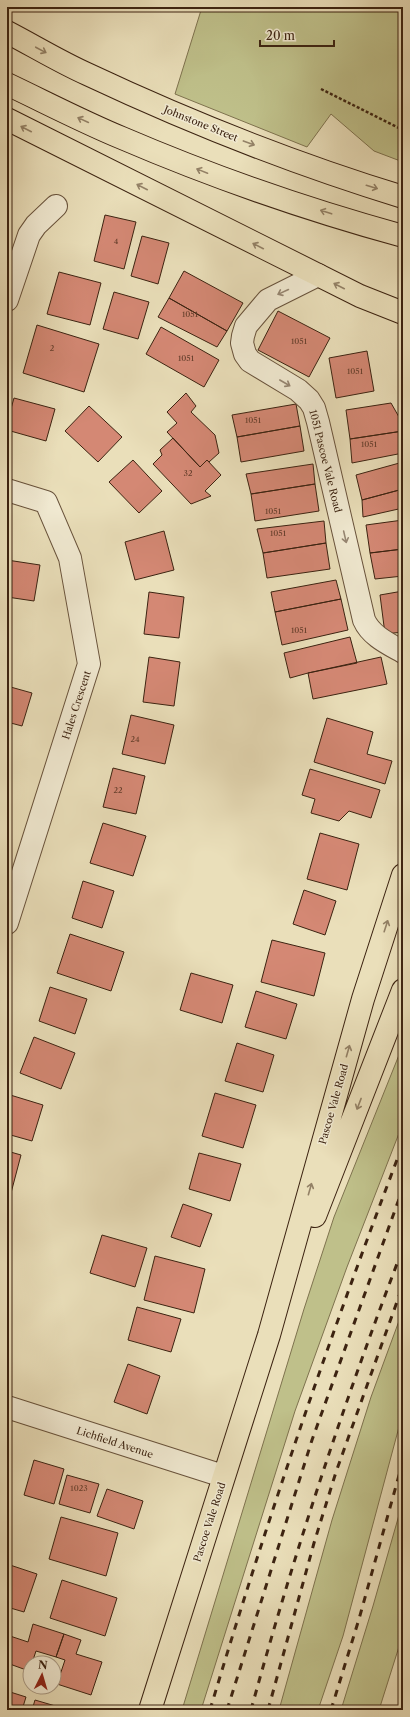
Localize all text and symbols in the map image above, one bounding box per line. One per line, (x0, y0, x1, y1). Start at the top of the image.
scale bar (260, 22, 334, 48)
text: 20 m (266, 28, 295, 43)
one-way arrow (35, 47, 47, 54)
street label: Johnstone Street (160, 102, 240, 144)
one-way arrow (77, 116, 89, 123)
one-way arrow (20, 124, 32, 132)
one-way arrow (243, 139, 255, 147)
one-way arrow (197, 166, 209, 174)
one-way arrow (136, 183, 148, 190)
one-way arrow (365, 184, 378, 191)
one-way arrow (319, 208, 332, 215)
house number: 4 (114, 236, 119, 246)
one-way arrow (253, 241, 265, 249)
one-way arrow (333, 282, 345, 289)
one-way arrow (277, 289, 289, 296)
house number: 1051 (182, 309, 199, 319)
house number: 1051 (291, 336, 308, 346)
house number: 2 (50, 343, 55, 353)
house number: 1051 (178, 353, 195, 363)
house number: 1051 (347, 366, 364, 376)
one-way arrow (279, 379, 291, 387)
street label: 1051 Pascoe Vale Road (306, 408, 345, 514)
house number: 1051 (245, 415, 262, 425)
house number: 1051 (361, 439, 378, 449)
house number: 32 (183, 468, 193, 478)
house number: 1051 (265, 506, 282, 516)
house number: 1051 (270, 528, 287, 538)
one-way arrow (341, 530, 349, 543)
house number: 1051 (291, 625, 308, 635)
street label: Hales Crescent (59, 669, 94, 741)
house number: 24 (130, 734, 140, 744)
house number: 22 (113, 785, 123, 795)
one-way arrow (383, 921, 391, 933)
one-way arrow (345, 1044, 352, 1057)
street label: Pascoe Vale Road (316, 1062, 351, 1146)
one-way arrow (354, 1098, 362, 1110)
one-way arrow (307, 1183, 314, 1196)
street label: Lichfield Avenue (75, 1424, 155, 1461)
street label: Pascoe Vale Road (190, 1481, 228, 1564)
house number: 1023 (70, 1483, 88, 1493)
north arrow (22, 1655, 62, 1695)
text: N (37, 1658, 49, 1672)

